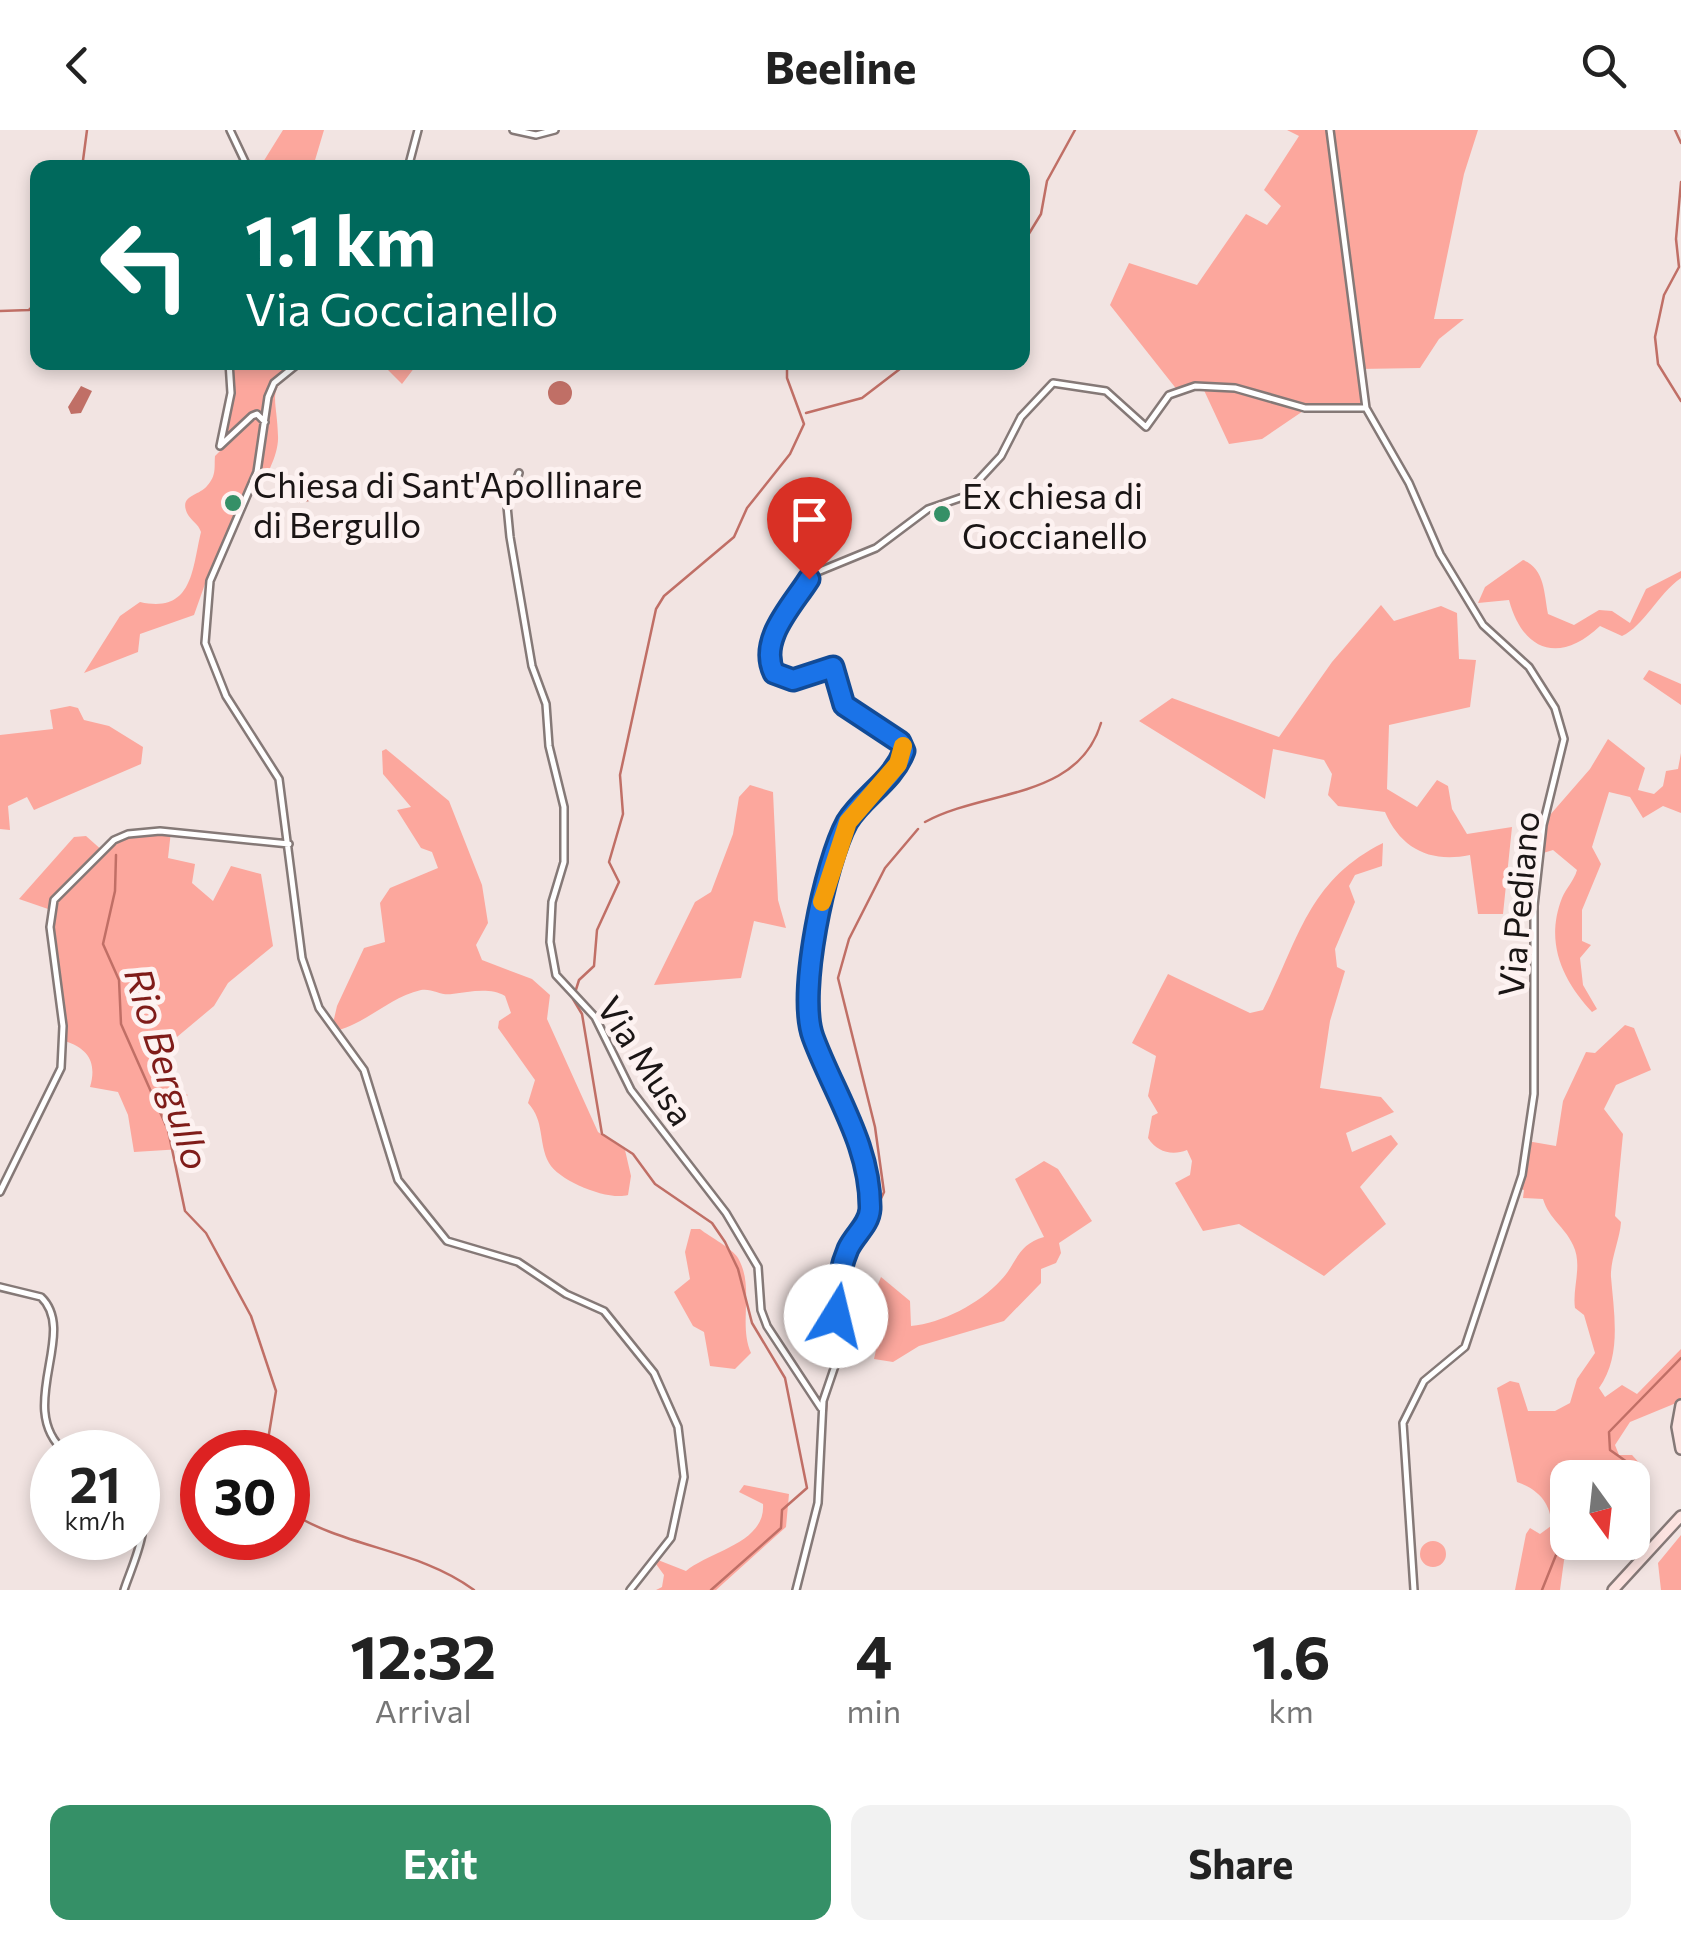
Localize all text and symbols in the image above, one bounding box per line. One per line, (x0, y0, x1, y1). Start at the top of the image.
icon: back (50, 38, 105, 93)
text: Beeline (765, 38, 916, 93)
icon: search (1576, 38, 1631, 93)
text: 1.1 km (245, 195, 436, 280)
icon: left (80, 200, 210, 330)
text: Via Goccianello (245, 280, 558, 335)
place label: Chiesa di Sant'Apollinare di Bergullo (253, 462, 642, 545)
place label: Ex chiesa di Goccianello (962, 473, 1148, 556)
pin (767, 477, 852, 580)
marker: Chiesa di Sant'Apollinare di Bergullo (222, 492, 244, 514)
icon: arrive (782, 492, 837, 547)
marker: Ex chiesa di Goccianello (931, 503, 953, 525)
street label: Via Pediano (1487, 809, 1547, 999)
water label: Rio Bergullo (116, 961, 222, 1175)
street label: Via Musa (589, 987, 705, 1133)
position arrow (784, 1264, 888, 1368)
speed limit sign: 30 (180, 1430, 310, 1560)
text: 21 (69, 1452, 121, 1513)
north arrow (1550, 1460, 1650, 1560)
map controls (1550, 1460, 1650, 1560)
text: km/h (65, 1505, 125, 1535)
text: 12:32 (350, 1618, 496, 1691)
text: 4 (855, 1618, 892, 1691)
text: 1.6 (1251, 1618, 1331, 1691)
text: Arrival (375, 1690, 472, 1730)
text: min (847, 1690, 901, 1730)
text: km (1268, 1690, 1314, 1730)
button: Exit (50, 1805, 831, 1920)
button: Share (851, 1805, 1631, 1920)

